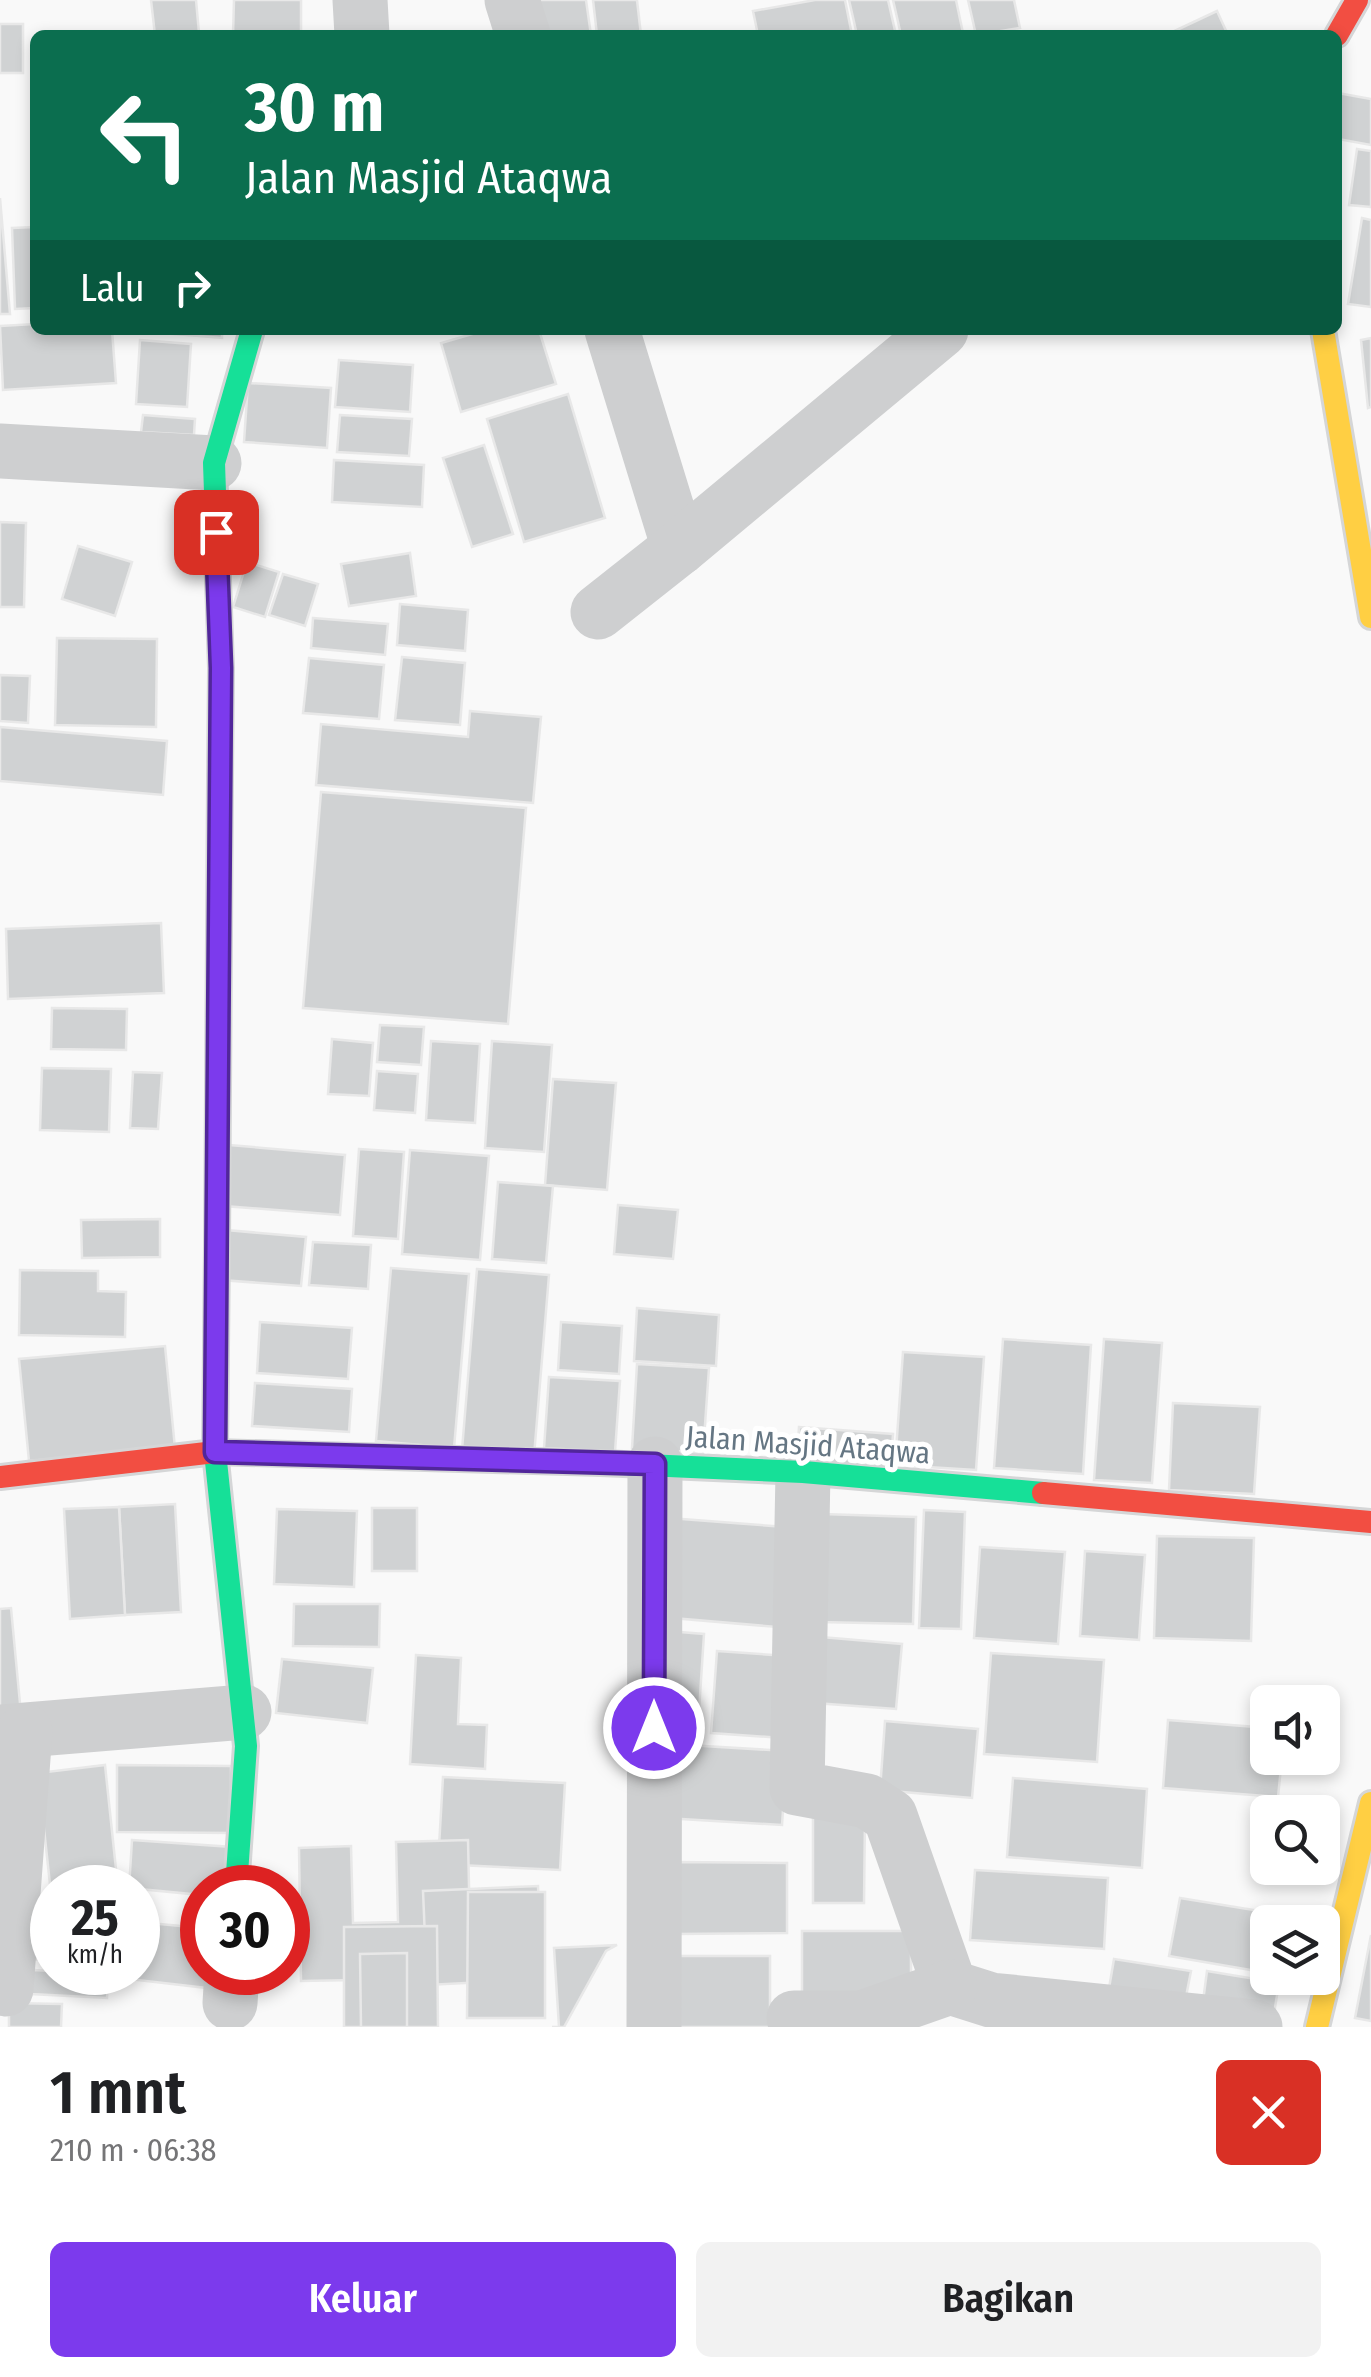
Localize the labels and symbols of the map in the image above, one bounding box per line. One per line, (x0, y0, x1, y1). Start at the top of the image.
pin (174, 490, 259, 575)
street label: Jalan Masjid Ataqwa (685, 1419, 931, 1471)
position arrow (602, 1676, 706, 1780)
speed limit sign: 30 (180, 1865, 310, 1995)

